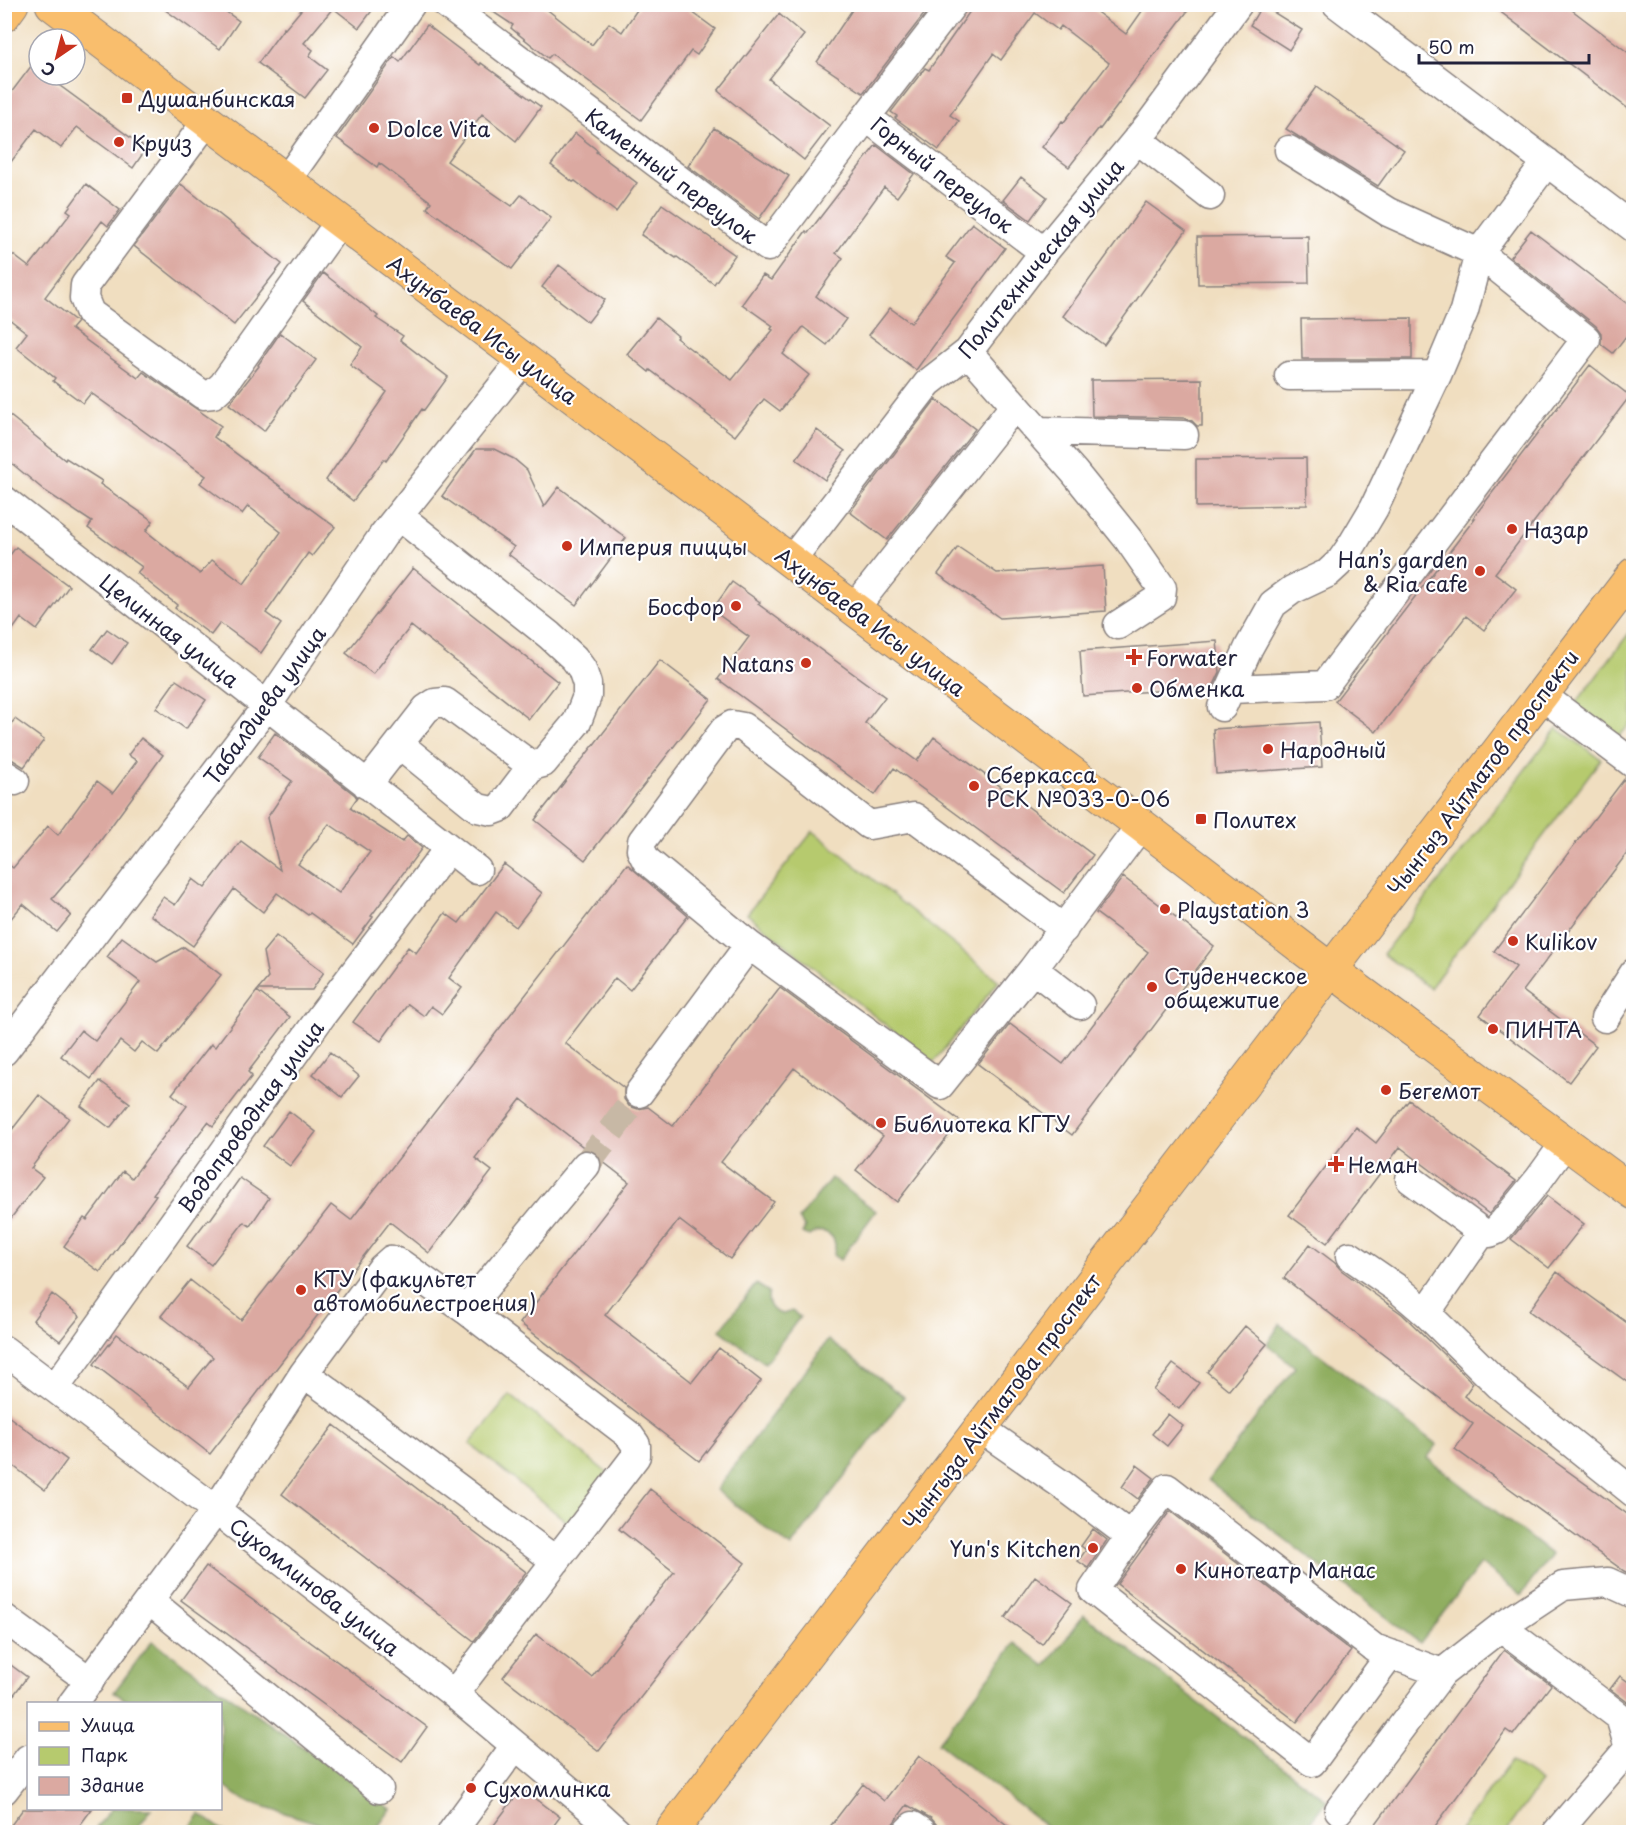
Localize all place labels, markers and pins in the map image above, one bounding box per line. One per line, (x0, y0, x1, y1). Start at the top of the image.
place label: Душанбинская (138, 82, 296, 114)
marker: Душанбинская (120, 91, 134, 105)
place label: Dolce Vita (386, 112, 491, 144)
marker: Dolce Vita (367, 121, 381, 135)
place label: Круиз (131, 126, 192, 158)
marker: Круиз (112, 135, 126, 149)
place label: Назар (1524, 513, 1589, 545)
marker: Назар (1505, 522, 1519, 536)
place label: Империя пиццы (579, 530, 747, 562)
marker: Империя пиццы (560, 539, 574, 553)
place label: Han’s garden & Ria cafe (1338, 543, 1468, 599)
marker: Han’s garden & Ria cafe (1473, 564, 1487, 578)
place label: Босфор (647, 590, 724, 622)
marker: Босфор (729, 599, 743, 613)
place label: Forwater (1146, 641, 1237, 673)
place label: Natans (721, 647, 794, 679)
marker: Forwater (1127, 650, 1141, 664)
marker: Natans (799, 656, 813, 670)
place label: Обменка (1149, 672, 1244, 704)
marker: Обменка (1130, 681, 1144, 695)
place label: Народный (1280, 733, 1386, 765)
marker: Народный (1261, 742, 1275, 756)
place label: Сберкасса РСК №033-0-06 (986, 758, 1170, 814)
marker: Сберкасса РСК №033-0-06 (967, 779, 981, 793)
place label: Политех (1213, 803, 1297, 835)
marker: Политех (1194, 812, 1208, 826)
place label: Playstation 3 (1177, 893, 1309, 925)
marker: Playstation 3 (1158, 902, 1172, 916)
place label: Kulikov (1525, 925, 1598, 957)
marker: Kulikov (1506, 934, 1520, 948)
place label: Студенческое общежитие (1164, 959, 1308, 1015)
marker: Студенческое общежитие (1145, 980, 1159, 994)
place label: ПИНТА (1505, 1013, 1582, 1045)
marker: ПИНТА (1486, 1022, 1500, 1036)
place label: Бегемот (1398, 1074, 1482, 1106)
marker: Бегемот (1379, 1083, 1393, 1097)
place label: Библиотека КГТУ (893, 1107, 1070, 1139)
marker: Библиотека КГТУ (874, 1116, 888, 1130)
place label: Неман (1348, 1148, 1418, 1180)
marker: Неман (1329, 1157, 1343, 1171)
place label: КТУ (факультет автомобилестроения) (313, 1262, 536, 1318)
marker: КТУ (факультет автомобилестроения) (294, 1283, 308, 1297)
place label: Yun's Kitchen (949, 1532, 1081, 1564)
marker: Yun's Kitchen (1086, 1541, 1100, 1555)
place label: Кинотеатр Манас (1193, 1553, 1376, 1585)
marker: Кинотеатр Манас (1174, 1562, 1188, 1576)
place label: Сухомлинка (483, 1772, 610, 1804)
marker: Сухомлинка (464, 1781, 478, 1795)

